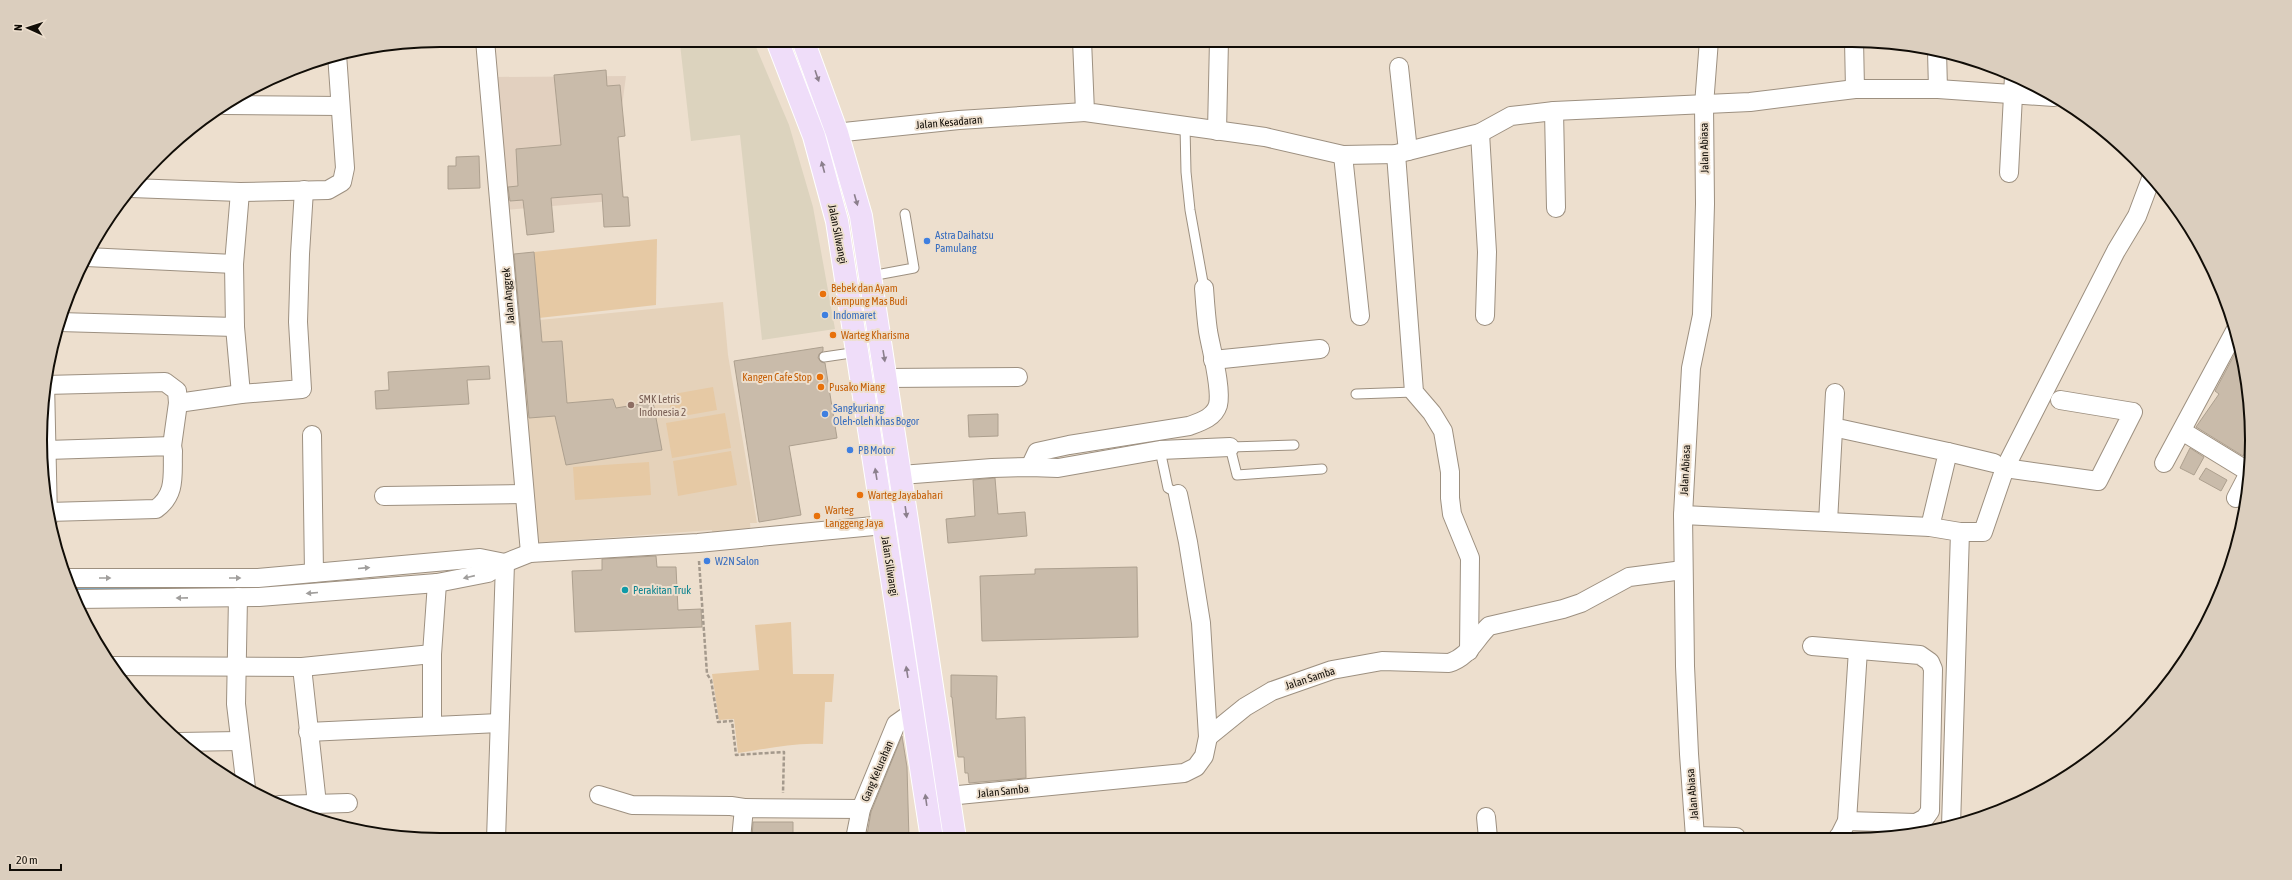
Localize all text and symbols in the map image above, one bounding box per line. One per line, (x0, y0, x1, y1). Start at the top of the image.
north arrow (8, 8, 48, 48)
text: N (12, 24, 24, 31)
one-way arrow (814, 71, 820, 83)
street label: Jalan Kesadaran (915, 113, 983, 131)
street label: Jalan Abiasa (1698, 123, 1710, 173)
one-way arrow (819, 161, 825, 173)
one-way arrow (854, 194, 860, 207)
street label: Jalan Siliwangi (826, 203, 850, 265)
place label: Astra Daihatsu Pamulang (935, 229, 994, 254)
marker: Astra Daihatsu Pamulang (922, 236, 932, 246)
street label: Jalan Anggrek (500, 267, 516, 325)
place label: Bebek dan Ayam Kampung Mas Budi (831, 282, 907, 307)
marker: Bebek dan Ayam Kampung Mas Budi (818, 289, 828, 299)
place label: Indomaret (833, 309, 876, 321)
marker: Indomaret (820, 310, 830, 320)
place label: Warteg Kharisma (841, 329, 910, 341)
marker: Warteg Kharisma (828, 330, 838, 340)
one-way arrow (881, 350, 887, 362)
place label: Kangen Cafe Stop (742, 371, 812, 383)
marker: Kangen Cafe Stop (815, 372, 825, 382)
place label: Pusako Miang (829, 381, 885, 393)
marker: Pusako Miang (816, 382, 826, 392)
place label: SMK Letris Indonesia 2 (639, 393, 686, 418)
marker: SMK Letris Indonesia 2 (626, 400, 636, 410)
place label: Sangkuriang Oleh-oleh khas Bogor (833, 402, 920, 427)
marker: Sangkuriang Oleh-oleh khas Bogor (820, 409, 830, 419)
place label: PB Motor (858, 444, 895, 456)
street label: Jalan Abiasa (1678, 444, 1692, 496)
marker: PB Motor (845, 445, 855, 455)
one-way arrow (873, 468, 879, 480)
place label: Warteg Jayabahari (868, 489, 943, 501)
marker: Warteg Jayabahari (855, 490, 865, 500)
place label: Warteg Langgeng Jaya (825, 504, 883, 529)
one-way arrow (903, 506, 909, 518)
marker: Warteg Langgeng Jaya (812, 511, 822, 521)
street label: Jalan Siliwangi (879, 535, 901, 597)
place label: W2N Salon (715, 555, 759, 567)
marker: W2N Salon (702, 556, 712, 566)
one-way arrow (358, 565, 370, 572)
one-way arrow (99, 575, 112, 581)
one-way arrow (229, 575, 242, 581)
one-way arrow (463, 575, 475, 581)
place label: Perakitan Truk (633, 584, 691, 596)
marker: Perakitan Truk (620, 585, 630, 595)
one-way arrow (306, 589, 318, 596)
one-way arrow (175, 595, 188, 601)
street label: Jalan Samba (1284, 664, 1336, 692)
one-way arrow (904, 666, 910, 678)
street label: Gang Kelurahan (859, 739, 895, 803)
street label: Jalan Abiasa (1684, 768, 1700, 820)
street label: Jalan Samba (977, 782, 1029, 800)
one-way arrow (923, 794, 929, 806)
scale bar (10, 846, 61, 872)
text: 20 m (16, 853, 38, 867)

